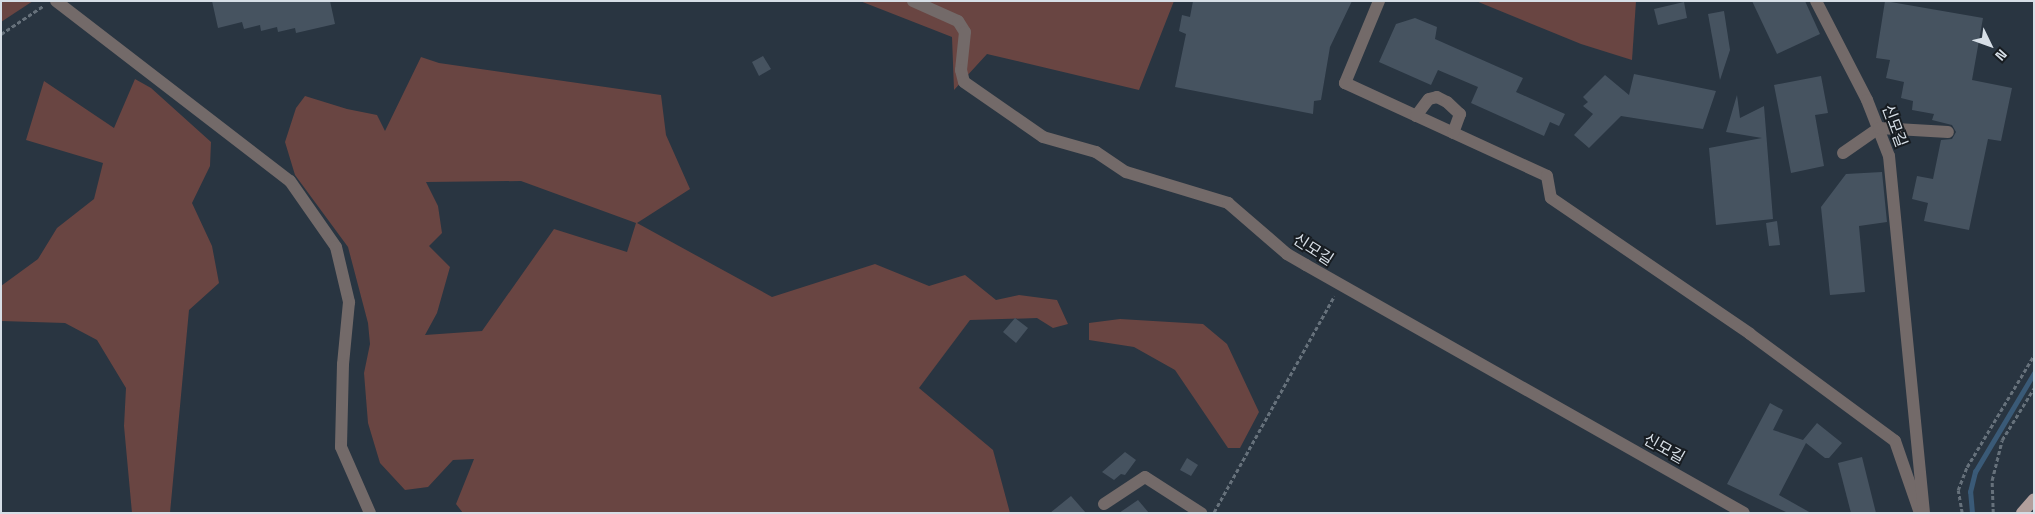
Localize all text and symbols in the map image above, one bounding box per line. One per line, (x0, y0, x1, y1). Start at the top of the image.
north arrow (1965, 20, 2015, 70)
text: N (1991, 46, 2011, 65)
street label: 신모길 (1877, 102, 1911, 150)
street label: 신모길 (1289, 230, 1337, 270)
street label: 신모길 (1640, 430, 1688, 468)

